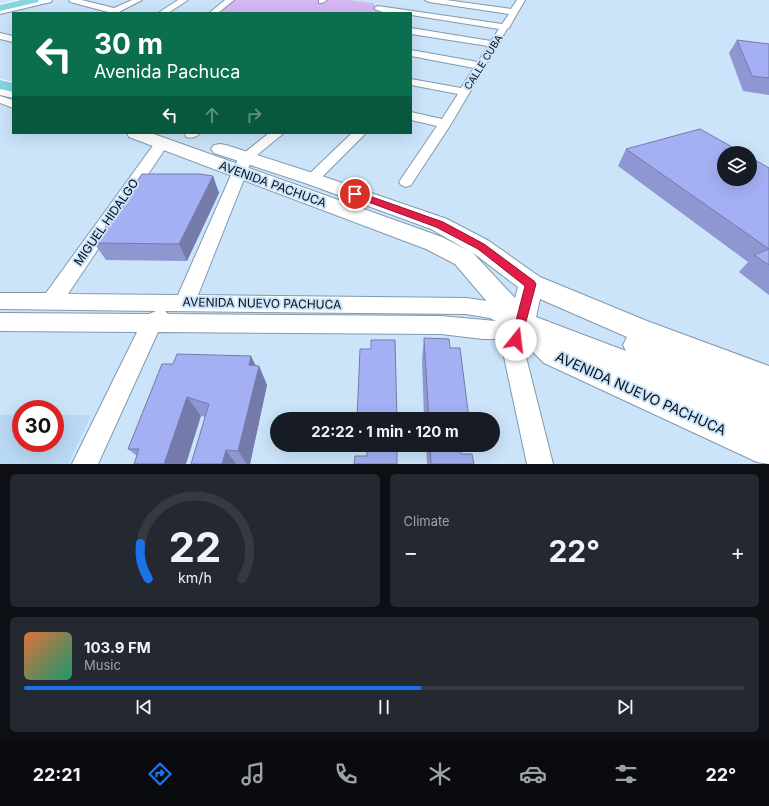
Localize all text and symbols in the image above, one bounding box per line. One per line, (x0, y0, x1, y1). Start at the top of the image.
text: 30 m (94, 27, 163, 61)
icon: left (28, 28, 80, 80)
street label: CALLE CUBA (461, 32, 505, 92)
text: Avenida Pachuca (94, 61, 240, 82)
icon: left (159, 104, 181, 126)
icon: ahead (201, 104, 223, 126)
icon: right (243, 104, 265, 126)
map controls (717, 146, 757, 186)
button: layers (717, 146, 757, 186)
street label: AVENIDA PACHUCA (217, 158, 329, 210)
street label: MIGUEL HIDALGO (70, 176, 142, 268)
pin (338, 177, 372, 211)
icon: arrive (344, 183, 366, 205)
street label: AVENIDA NUEVO PACHUCA (182, 294, 342, 312)
position arrow (495, 319, 537, 361)
street label: AVENIDA NUEVO PACHUCA (553, 348, 729, 439)
speed limit sign: 30 (12, 400, 64, 452)
text: 22:22 · 1 min · 120 m (311, 422, 459, 441)
text: Climate (404, 513, 450, 529)
text: 22 (169, 521, 221, 571)
text: 22° (548, 533, 600, 569)
text: − (404, 539, 418, 565)
text: + (730, 539, 745, 565)
text: km/h (178, 568, 212, 585)
text: 103.9 FM (84, 638, 151, 657)
text: Music (84, 657, 121, 673)
icon: previous (133, 696, 155, 718)
icon: pause (373, 696, 395, 718)
icon: next (614, 696, 636, 718)
icon: directions (146, 760, 174, 788)
icon: music (239, 760, 267, 788)
icon: phone (332, 760, 360, 788)
icon: climate (426, 760, 454, 788)
icon: car (519, 760, 547, 788)
icon: filters (612, 760, 640, 788)
text: 22:21 (33, 764, 80, 785)
text: 22° (705, 764, 736, 785)

